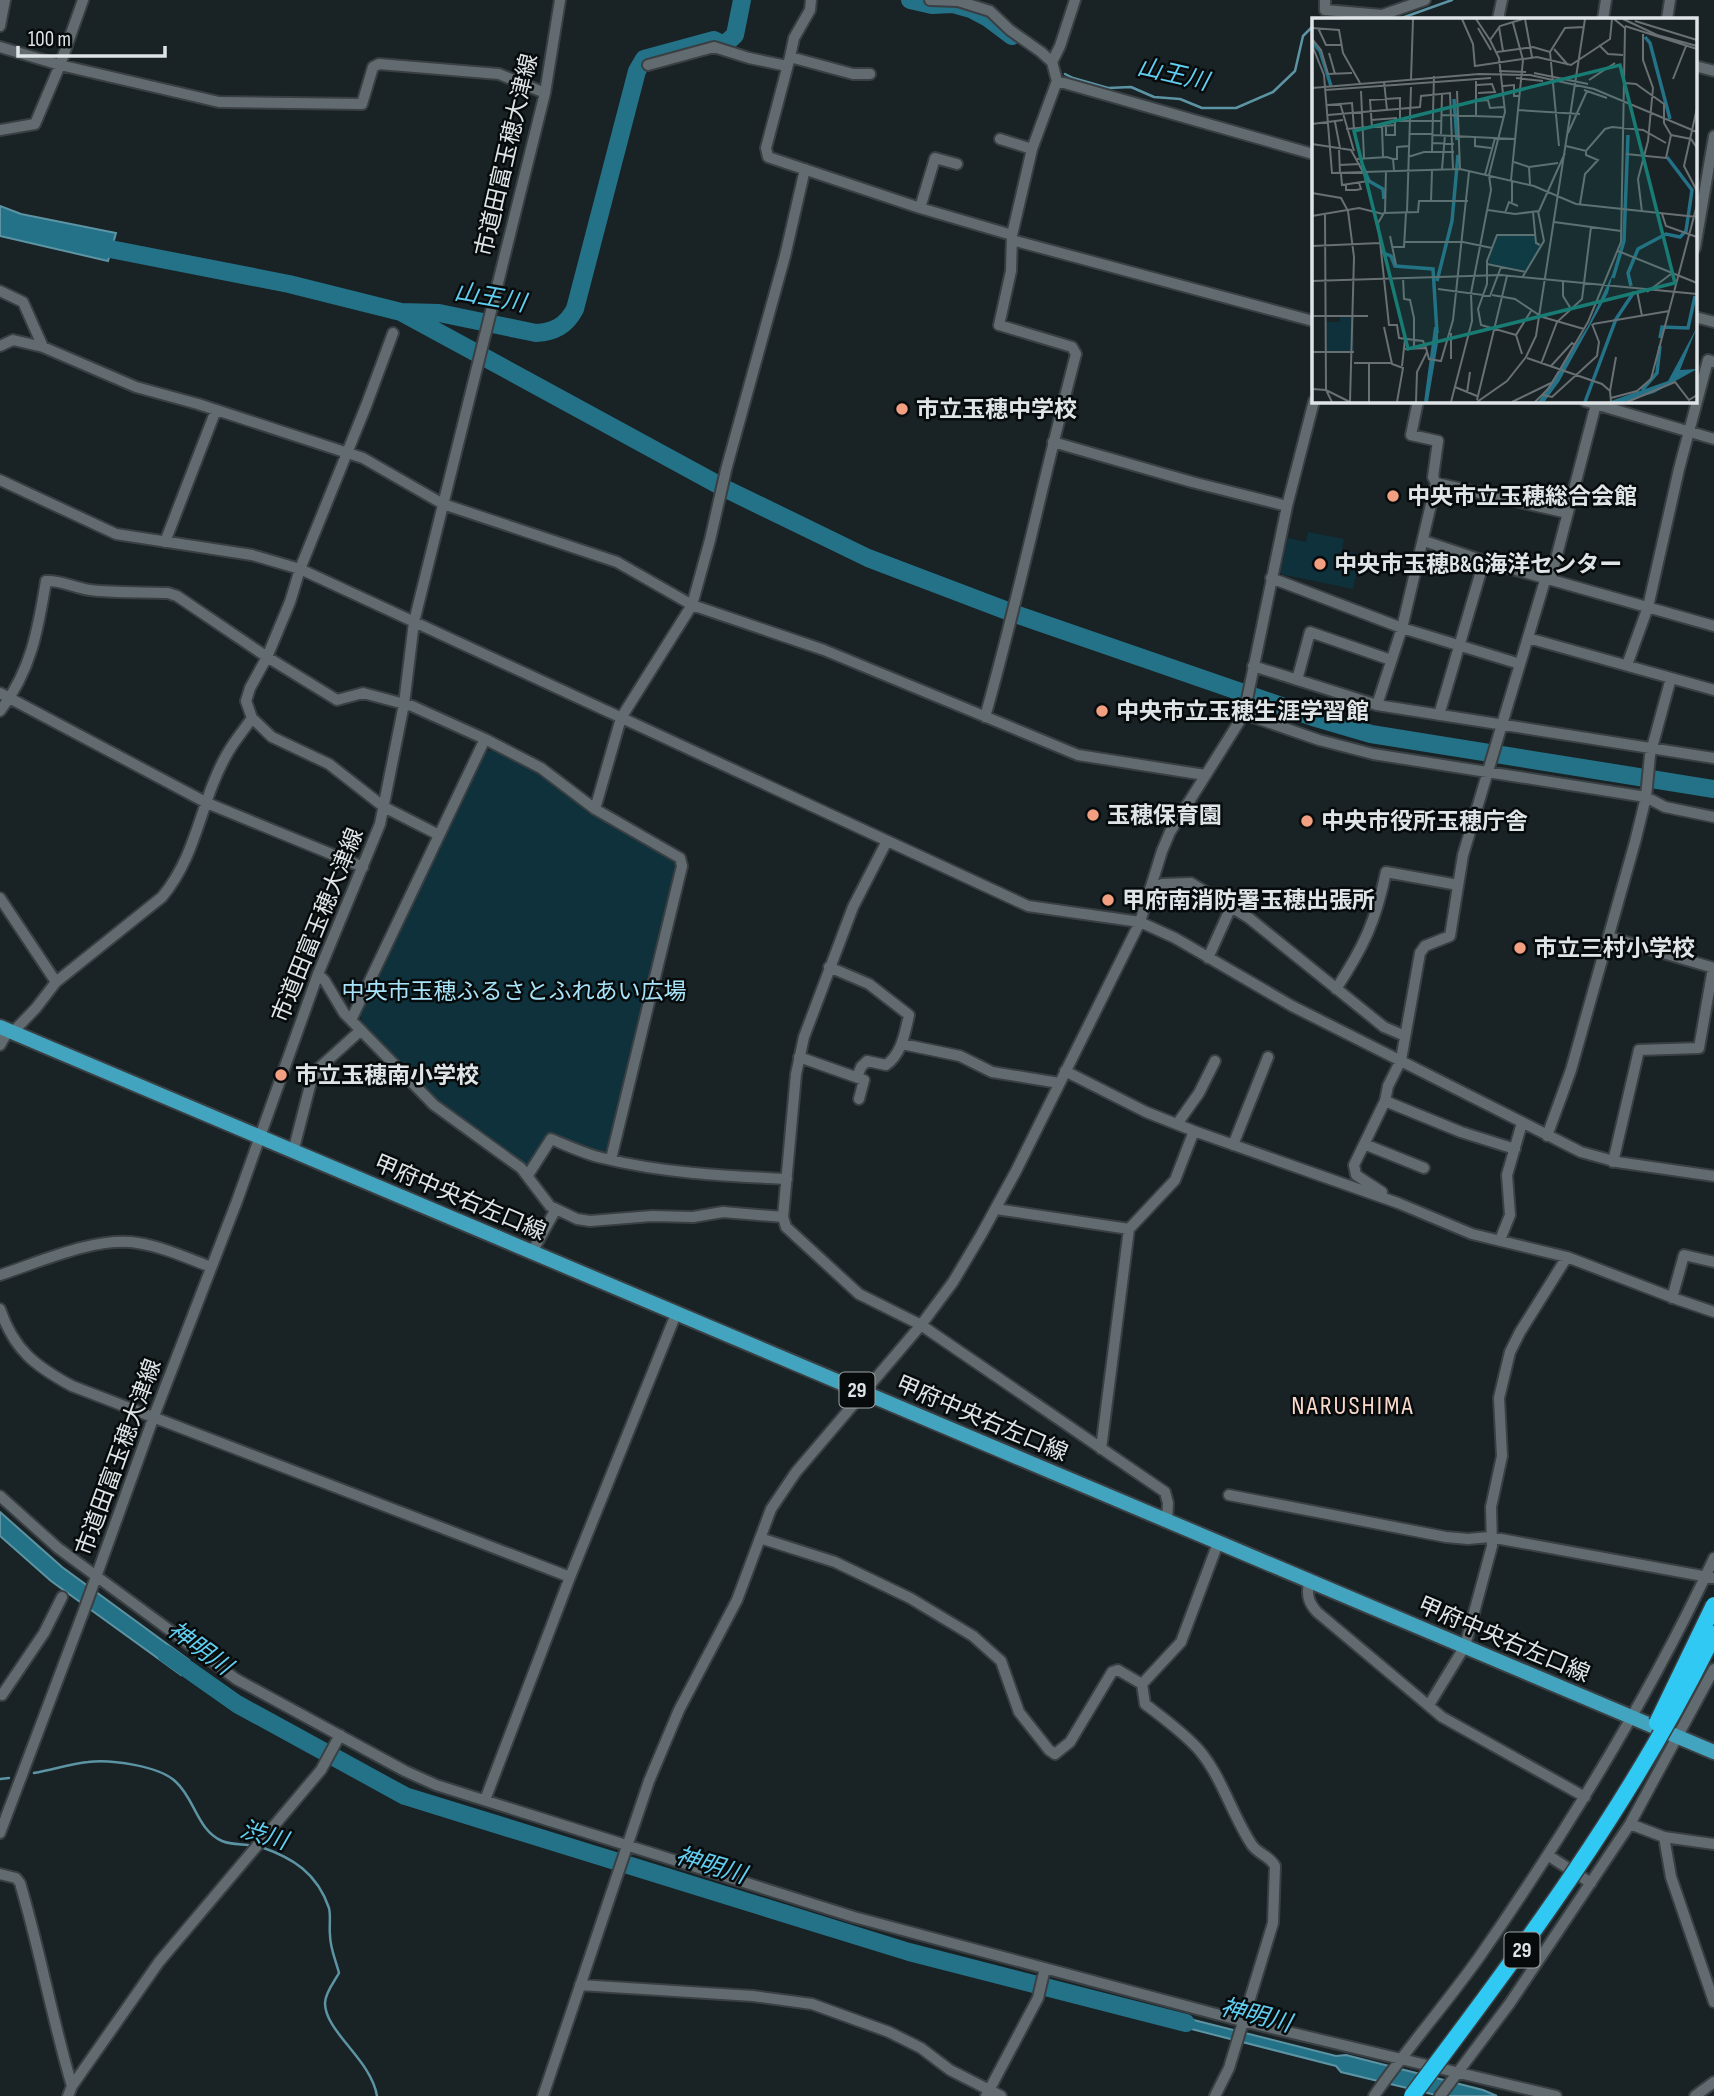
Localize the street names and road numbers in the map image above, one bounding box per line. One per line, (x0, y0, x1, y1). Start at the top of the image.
street label: 市道田富玉穂大津線 (470, 51, 544, 259)
street label: 市道田富玉穂大津線 (266, 824, 370, 1027)
street label: 甲府中央右左口線 (369, 1149, 550, 1247)
street label: 市道田富玉穂大津線 (70, 1355, 167, 1559)
street label: 甲府中央右左口線 (891, 1370, 1072, 1468)
road number: 29 (840, 1372, 874, 1408)
street label: 甲府中央右左口線 (1413, 1591, 1594, 1689)
road number: 29 (1504, 1932, 1540, 1968)

